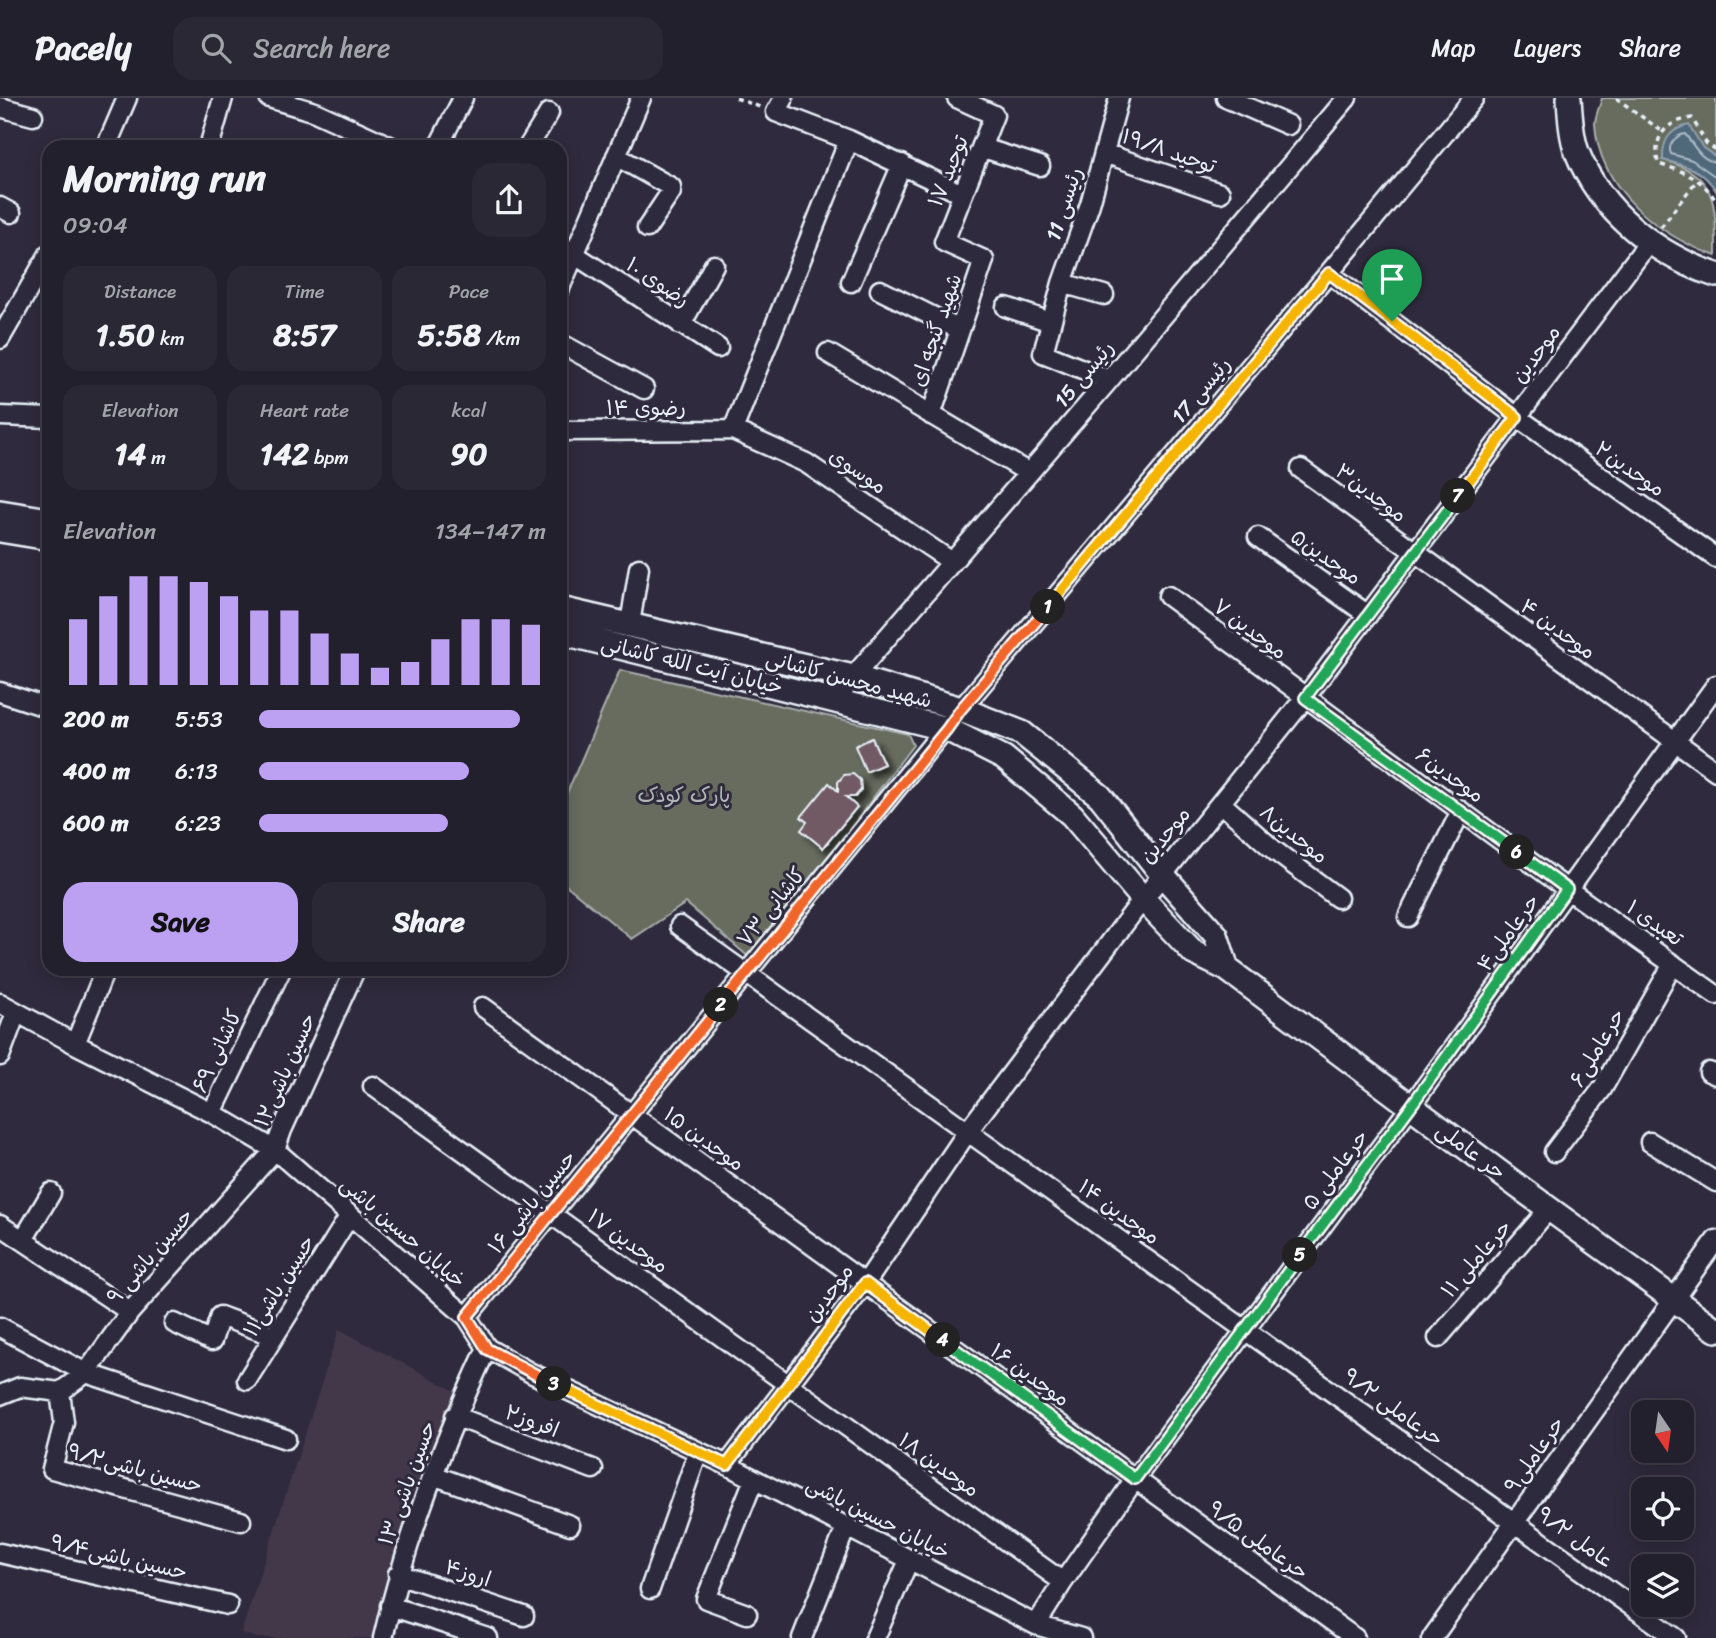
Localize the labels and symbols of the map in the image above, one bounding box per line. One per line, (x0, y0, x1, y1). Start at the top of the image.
street label: توحید ۱۹/۸ (1117, 117, 1222, 185)
street label: توحید ۱۷ (916, 129, 980, 213)
street label: رئیسی 11 (1034, 162, 1094, 246)
street label: رضوی ۱۰ (618, 246, 698, 318)
pin (1362, 249, 1422, 321)
street label: شهید گنجه ای (899, 268, 973, 392)
street label: موحدین (1501, 316, 1571, 392)
street label: رئیسی 15 (1044, 331, 1124, 417)
street label: رئیسی 17 (1161, 348, 1241, 432)
street label: رضوی ۱۴ (606, 389, 686, 427)
street label: موحدین۲ (1586, 431, 1674, 507)
street label: موسوی (821, 437, 895, 505)
street label: موحدین۳ (1326, 453, 1416, 533)
pin: 7 (1440, 478, 1476, 514)
street label: موحدین۵ (1282, 518, 1370, 596)
street label: موحدین ۷ (1204, 588, 1296, 670)
street label: موحدین ۴ (1512, 588, 1604, 670)
pin: 1 (1030, 589, 1066, 624)
street label: خیابان آیت الله کاشانی (597, 624, 787, 706)
street label: شهید محسن کاشانی (762, 639, 936, 719)
street label: موحدین۶ (1407, 737, 1493, 813)
park label: پارک کودک (638, 776, 730, 814)
street label: موحدین۸ (1251, 794, 1337, 874)
street label: موحدین (1129, 798, 1201, 872)
pin: 6 (1500, 834, 1534, 870)
street label: کاشانی ۷۳ (726, 858, 816, 956)
street label: حرعاملی۴ (1467, 886, 1550, 980)
street label: تعبدی ۱ (1618, 889, 1693, 957)
pin: 2 (704, 988, 738, 1023)
street label: حرعاملی۶ (1559, 1001, 1636, 1095)
street label: کاشانی ۶۹ (181, 1003, 253, 1099)
street label: حسین باشی۱۲ (243, 1007, 327, 1133)
street label: موحدین ۱۵ (655, 1096, 753, 1182)
street label: حر عاملی (1427, 1112, 1515, 1190)
street label: حرعاملی ۵ (1292, 1121, 1378, 1219)
street label: حسین باشی ۱۶ (478, 1141, 586, 1263)
street label: خیابان حسین باشی (331, 1166, 475, 1298)
street label: موحدین ۱۴ (1070, 1169, 1168, 1255)
street label: موحدین ۱۷ (579, 1198, 677, 1284)
street label: حسین باشی ۹ (97, 1199, 203, 1313)
street label: حرعاملی ۱۱ (1431, 1211, 1521, 1307)
street label: حسین باشی۱۱ (232, 1227, 326, 1345)
pin: 5 (1282, 1238, 1318, 1272)
street label: موحدین (794, 1255, 864, 1331)
pin: 4 (926, 1322, 960, 1358)
street label: موحدین ۱۶ (982, 1333, 1078, 1417)
street label: حرعاملی ۹/۲ (1335, 1357, 1452, 1457)
pin: 3 (536, 1366, 572, 1402)
street label: افروز۲ (499, 1393, 565, 1449)
north arrow (1631, 1400, 1694, 1463)
street label: حرعاملی۹ (1494, 1408, 1575, 1501)
street label: حسین باشی ۱۳ (367, 1415, 447, 1551)
street label: موحدین ۱۸ (890, 1422, 988, 1508)
street label: حسین باشی۹/۲ (63, 1432, 207, 1504)
street label: خیابان حسین باشی (799, 1465, 957, 1571)
street label: حرعاملی ۹/۵ (1200, 1490, 1317, 1590)
street label: عامل ۹/۲ (1528, 1496, 1622, 1578)
street label: حسین باشی۹/۴ (47, 1523, 191, 1591)
street label: اروز۴ (440, 1548, 496, 1598)

